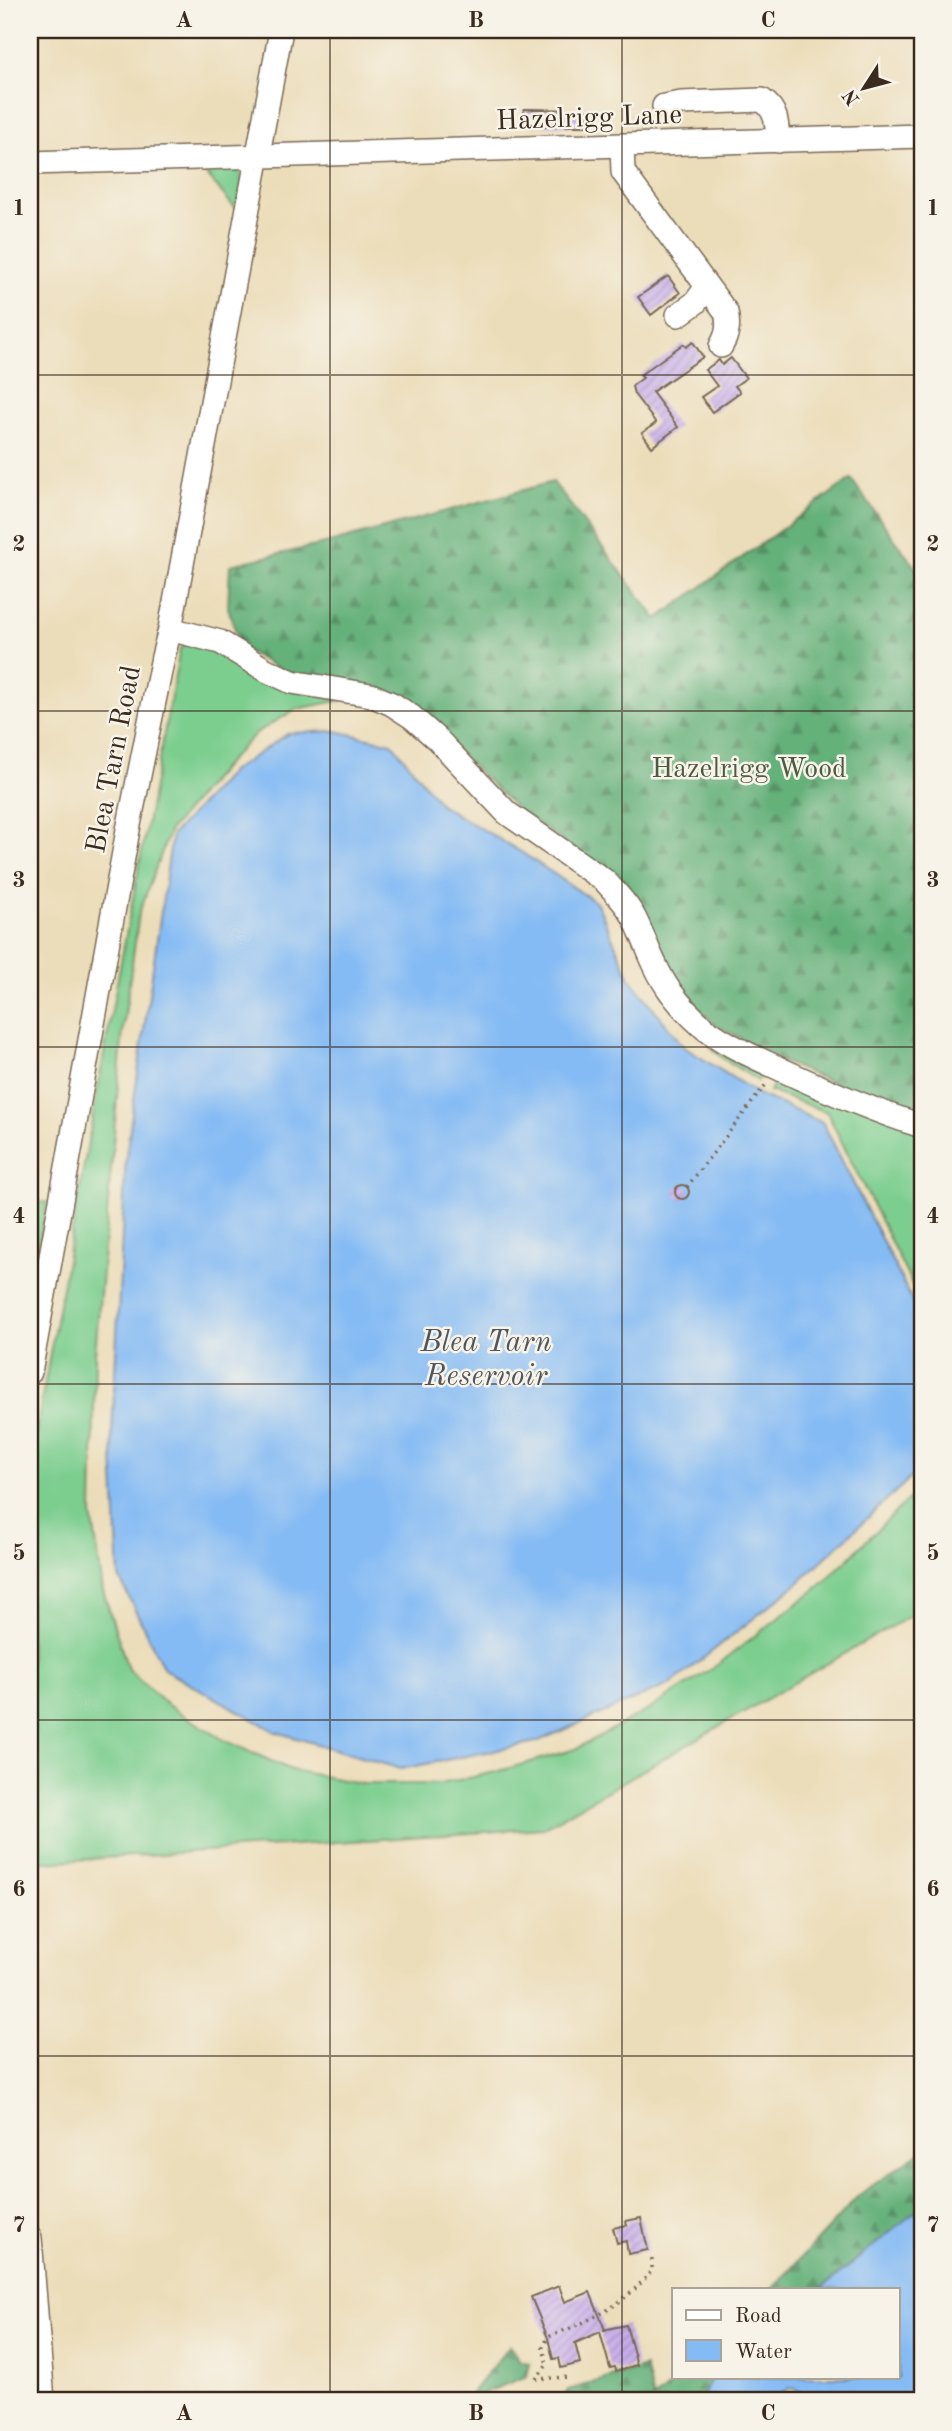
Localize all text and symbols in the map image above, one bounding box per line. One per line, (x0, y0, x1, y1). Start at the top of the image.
text: A (175, 9, 193, 32)
text: B (468, 9, 484, 32)
text: C (760, 9, 776, 32)
north arrow (830, 52, 900, 122)
text: N (840, 85, 864, 108)
street label: Hazelrigg Lane (495, 102, 683, 136)
text: 1 (12, 197, 26, 220)
text: 1 (926, 197, 940, 220)
text: 2 (12, 533, 26, 556)
text: 2 (926, 533, 940, 556)
street label: Blea Tarn Road (83, 663, 147, 856)
park label: Hazelrigg Wood (651, 756, 847, 784)
text: 3 (12, 869, 26, 892)
text: 3 (926, 869, 940, 892)
text: 4 (12, 1205, 26, 1228)
text: 4 (926, 1205, 940, 1228)
water label: Blea Tarn Reservoir (419, 1328, 552, 1392)
text: 5 (12, 1542, 26, 1565)
text: 5 (926, 1542, 940, 1565)
text: 6 (12, 1878, 26, 1901)
text: 6 (926, 1878, 940, 1901)
text: 7 (12, 2214, 26, 2237)
text: 7 (926, 2214, 940, 2237)
legend (672, 2288, 900, 2378)
text: Road (735, 2306, 782, 2327)
text: Water (735, 2342, 792, 2363)
text: A (175, 2402, 193, 2425)
text: B (468, 2402, 484, 2425)
text: C (760, 2402, 776, 2425)

